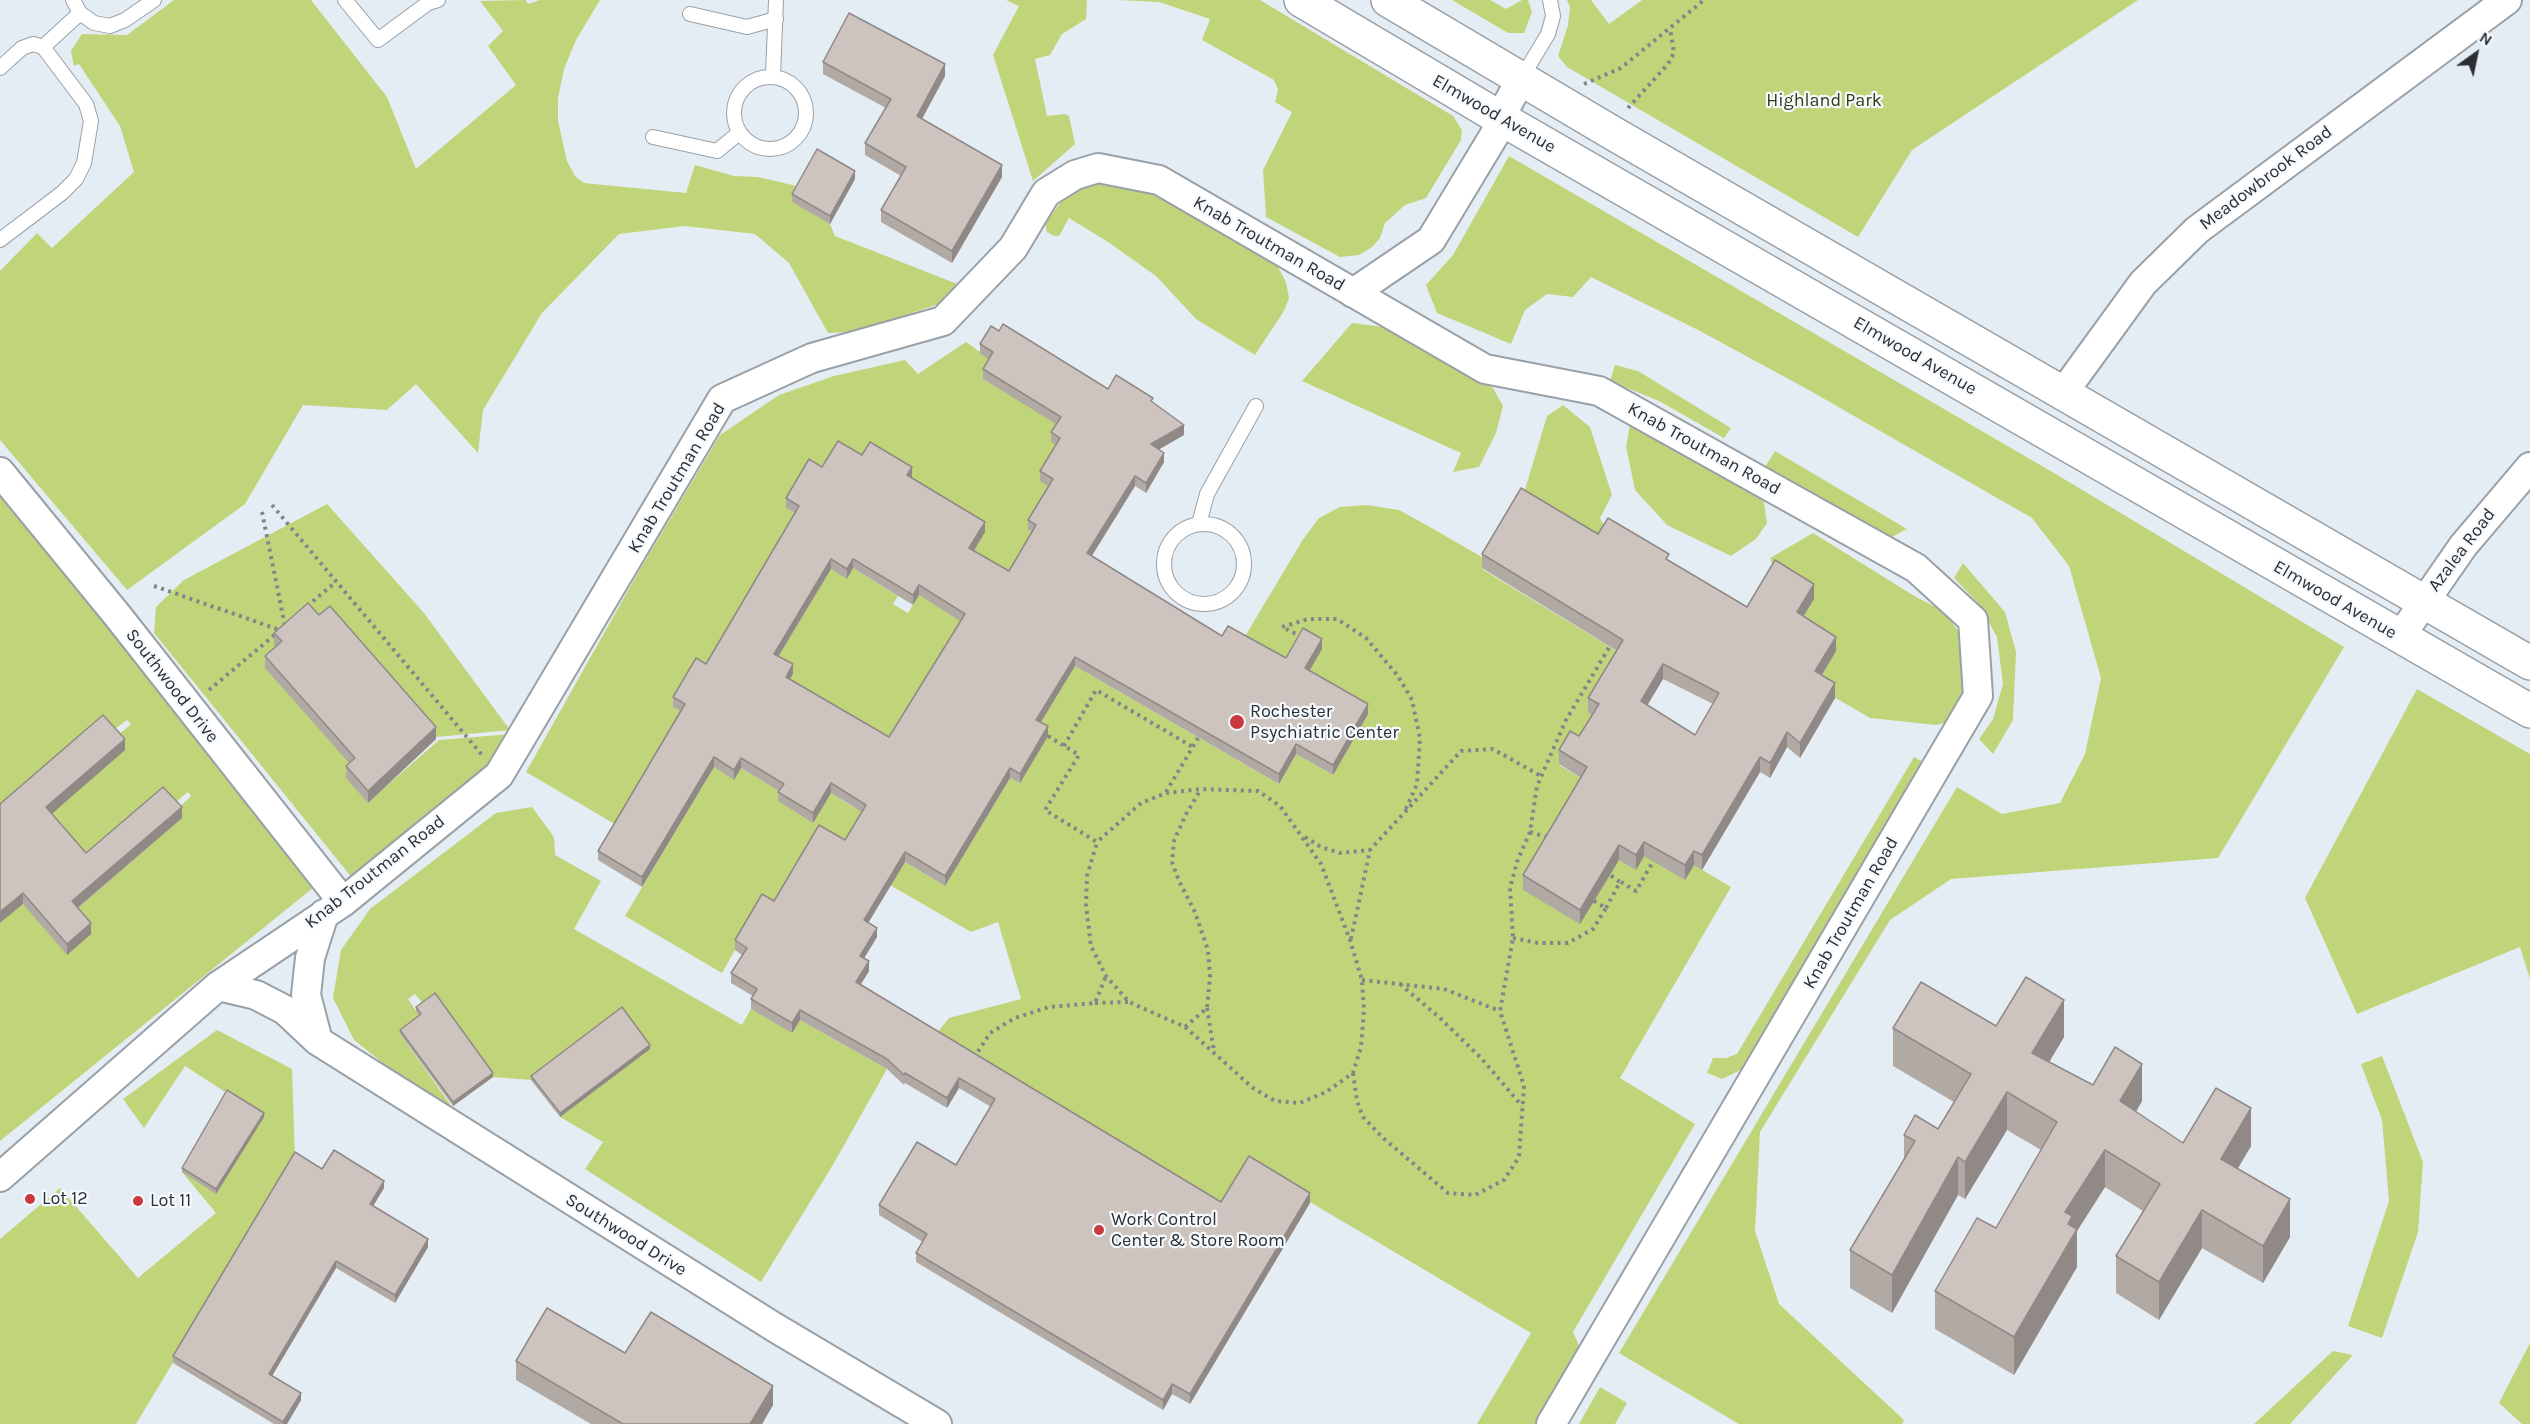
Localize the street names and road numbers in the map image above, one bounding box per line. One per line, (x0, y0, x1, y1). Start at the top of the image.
street label: Elmwood Avenue (1428, 70, 1560, 158)
street label: Meadowbrook Road (2195, 121, 2337, 235)
street label: Knab Troutman Road (1189, 192, 1349, 296)
street label: Elmwood Avenue (1849, 312, 1981, 400)
street label: Knab Troutman Road (1624, 398, 1784, 500)
street label: Knab Troutman Road (624, 399, 730, 557)
street label: Azalea Road (2424, 504, 2500, 596)
street label: Elmwood Avenue (2269, 556, 2401, 644)
street label: Southwood Drive (121, 625, 223, 747)
street label: Knab Troutman Road (301, 811, 449, 933)
street label: Knab Troutman Road (1799, 833, 1903, 993)
street label: Southwood Drive (561, 1189, 691, 1281)

